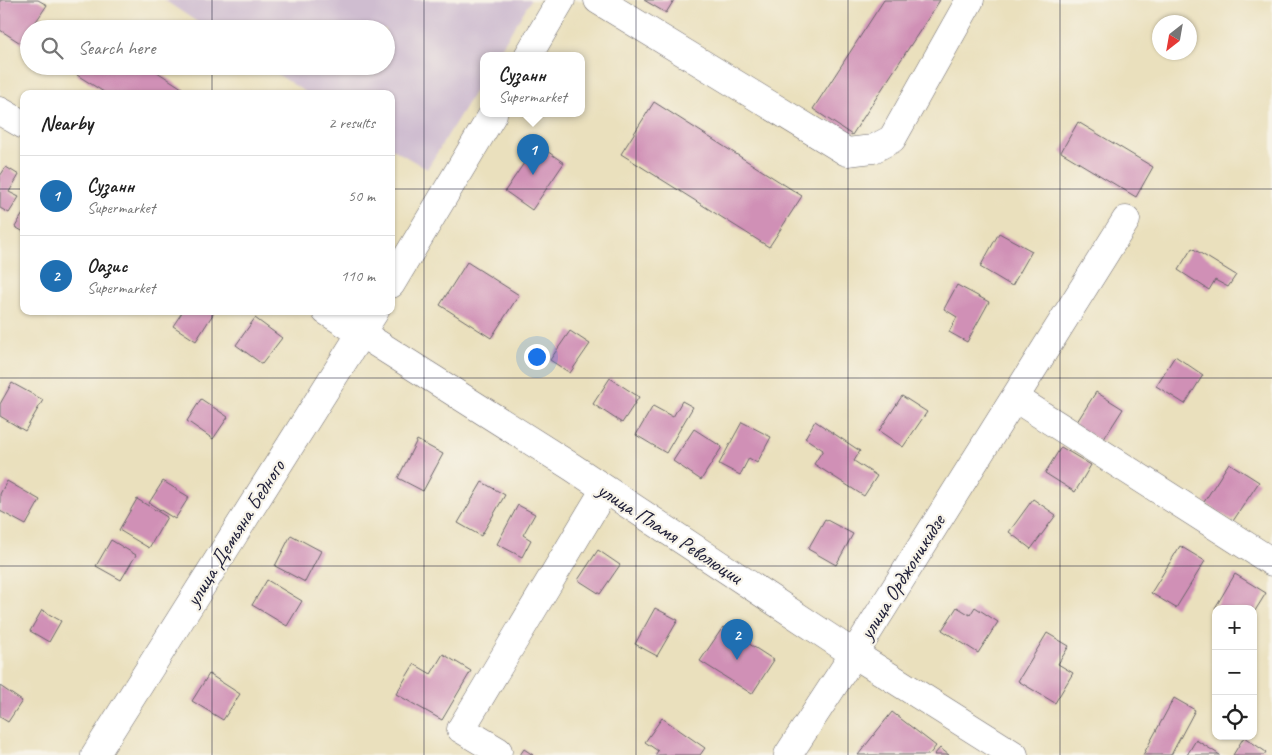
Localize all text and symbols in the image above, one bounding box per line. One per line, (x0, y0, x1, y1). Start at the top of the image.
north arrow (1152, 15, 1197, 60)
search box (20, 20, 395, 75)
icon: search (38, 34, 66, 62)
text: Search here (78, 36, 155, 60)
popup (480, 52, 585, 117)
text: Сузанн (498, 63, 546, 87)
text: Supermarket (498, 87, 567, 107)
text: Nearby (40, 110, 93, 136)
text: 2 results (328, 113, 375, 133)
pin: 1 (517, 134, 549, 175)
text: Сузанн (87, 174, 134, 198)
text: 1 (52, 186, 60, 206)
text: 50 m (348, 186, 375, 206)
text: Supermarket (87, 198, 155, 218)
text: Оазис (87, 254, 127, 278)
text: 2 (52, 266, 60, 286)
text: 110 m (341, 266, 375, 286)
text: Supermarket (87, 278, 155, 298)
your location (524, 344, 550, 370)
street label: улица Демьяна Бедного (179, 454, 291, 613)
street label: улица Пламя Революции (591, 475, 748, 590)
street label: улица Орджоникидзе (852, 508, 952, 646)
map controls (1212, 605, 1257, 740)
button: + (1212, 605, 1257, 650)
pin: 2 (721, 619, 753, 660)
button: − (1212, 650, 1257, 695)
button: locate (1212, 695, 1257, 740)

